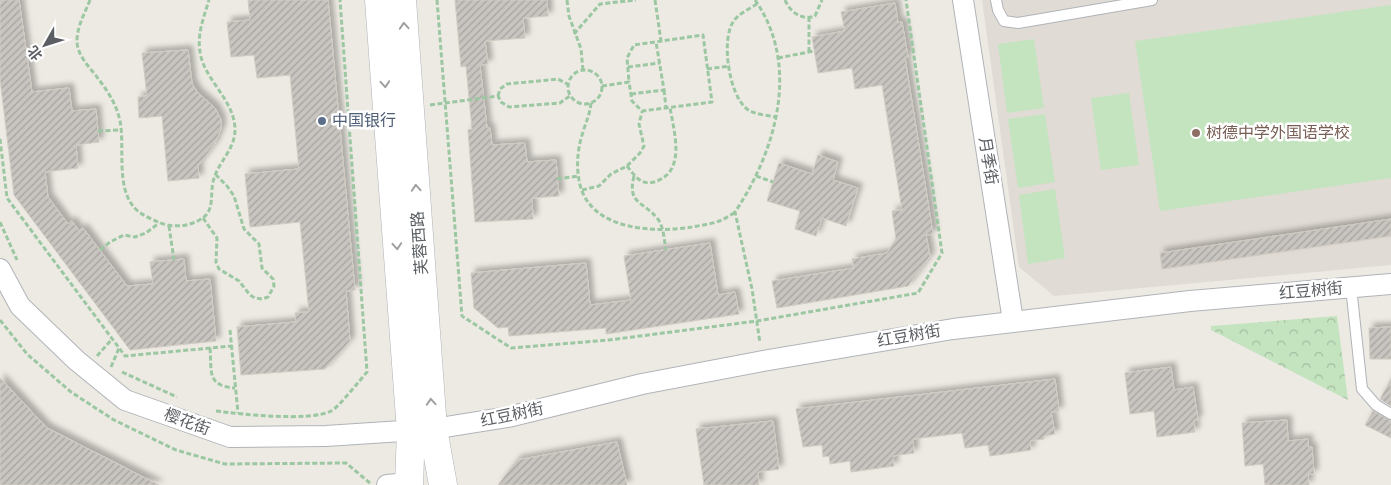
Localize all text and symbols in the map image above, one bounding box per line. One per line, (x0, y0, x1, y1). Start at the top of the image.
north arrow (20, 20, 70, 70)
one-way arrow (399, 21, 410, 29)
text: 北 (23, 41, 48, 64)
one-way arrow (379, 80, 390, 88)
place label: 中国银行 (332, 110, 396, 132)
marker: 中国银行 (316, 115, 328, 127)
place label: 树德中学外国语学校 (1206, 122, 1350, 144)
marker: 树德中学外国语学校 (1190, 127, 1202, 139)
street label: 月季街 (973, 136, 1003, 186)
one-way arrow (410, 184, 421, 192)
street label: 芙蓉西路 (407, 210, 433, 276)
one-way arrow (391, 242, 402, 250)
street label: 红豆树街 (1278, 277, 1344, 305)
street label: 红豆树街 (876, 320, 942, 352)
one-way arrow (426, 398, 437, 406)
street label: 红豆树街 (478, 398, 546, 432)
street label: 樱花街 (161, 403, 213, 441)

